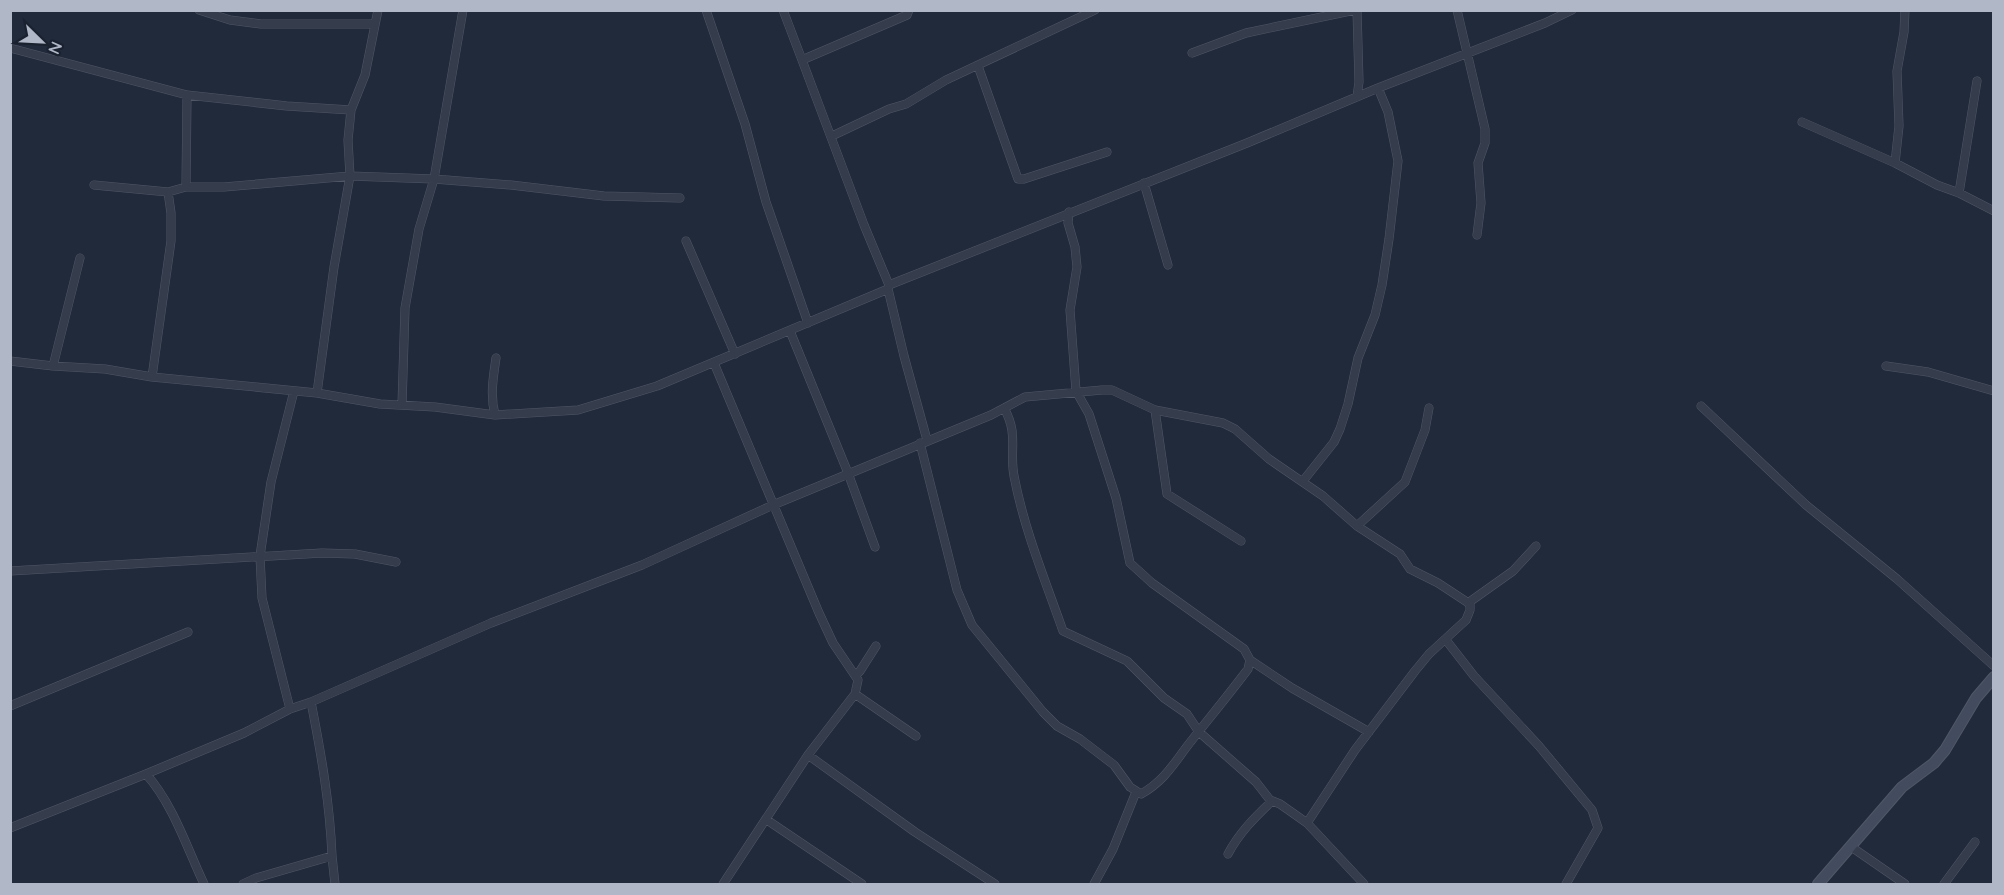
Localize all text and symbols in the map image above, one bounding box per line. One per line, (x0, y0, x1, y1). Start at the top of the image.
north arrow (12, 12, 72, 72)
text: N (44, 39, 67, 58)

